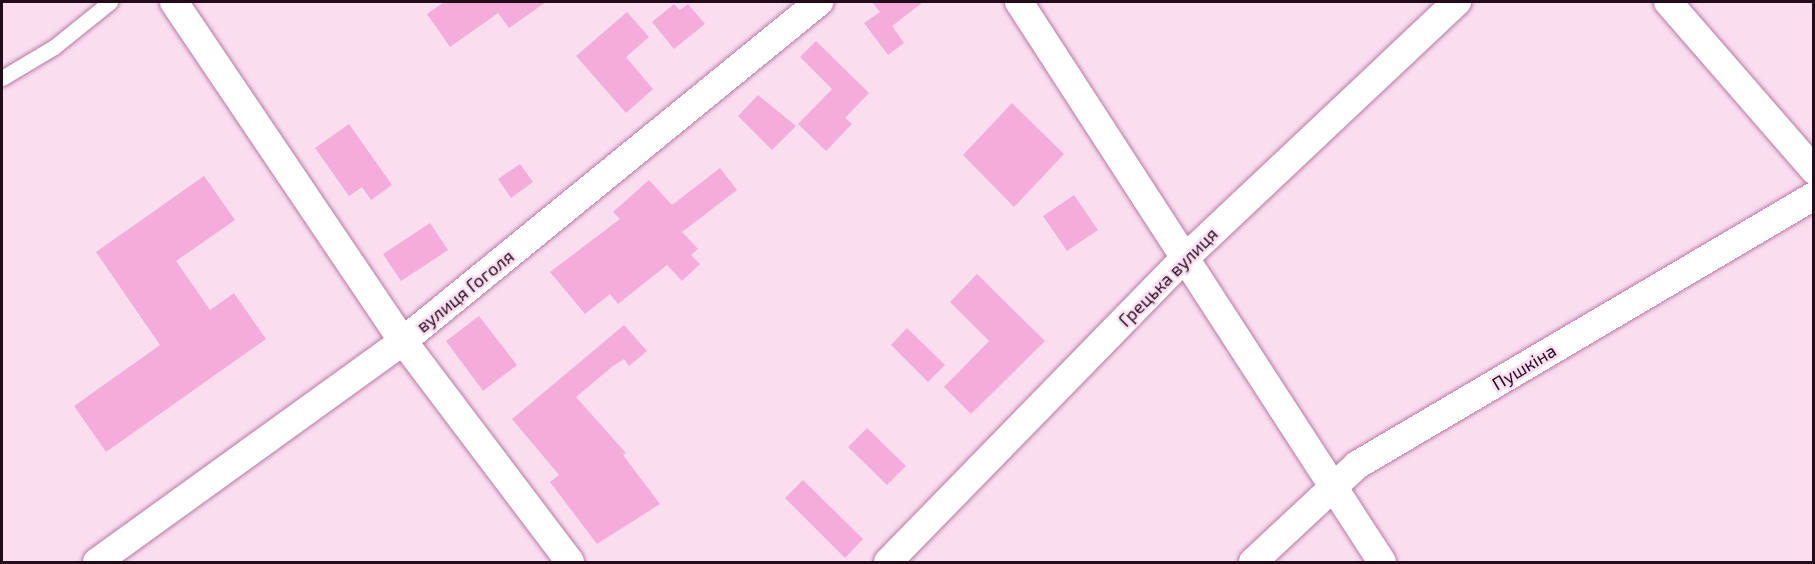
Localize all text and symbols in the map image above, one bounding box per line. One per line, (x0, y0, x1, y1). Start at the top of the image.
street label: Грецька вулиця (1114, 223, 1222, 331)
street label: вулиця Гоголя (412, 245, 518, 337)
street label: Пушкіна (1488, 340, 1560, 394)

